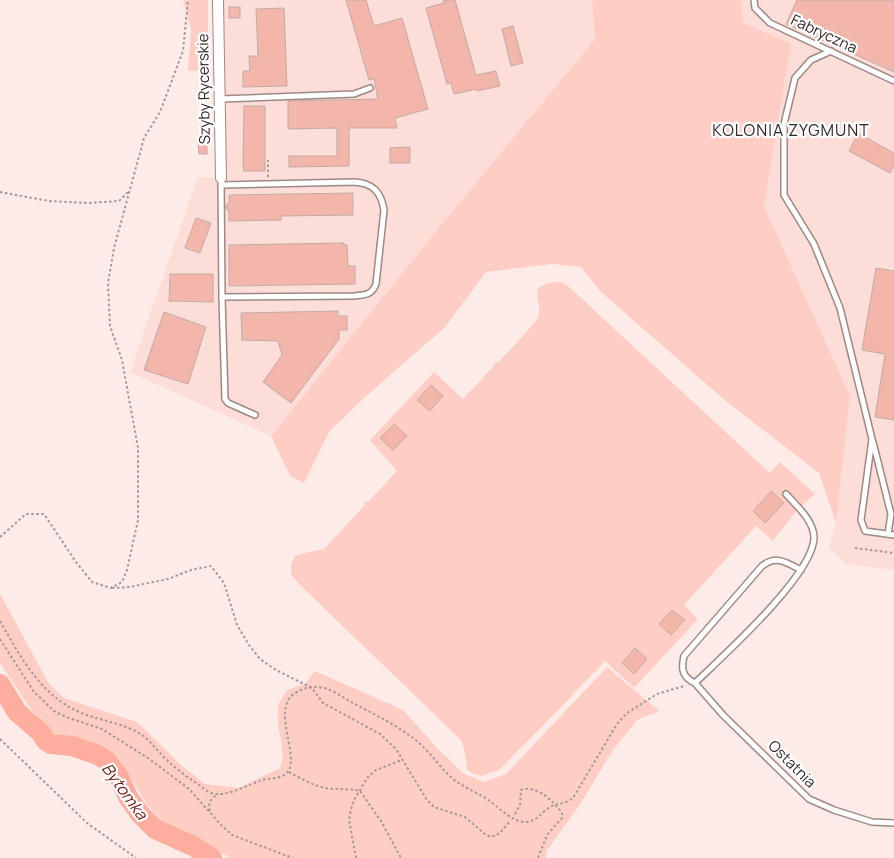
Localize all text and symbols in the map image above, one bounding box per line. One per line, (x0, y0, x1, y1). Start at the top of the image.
street label: Fabryczna (788, 9, 861, 58)
street label: Szyby Rycerskie (192, 33, 215, 145)
district label: KOLONIA ZYGMUNT (712, 119, 870, 141)
street label: Ostatnia (764, 735, 821, 792)
water label: Bytomka (97, 758, 154, 825)

